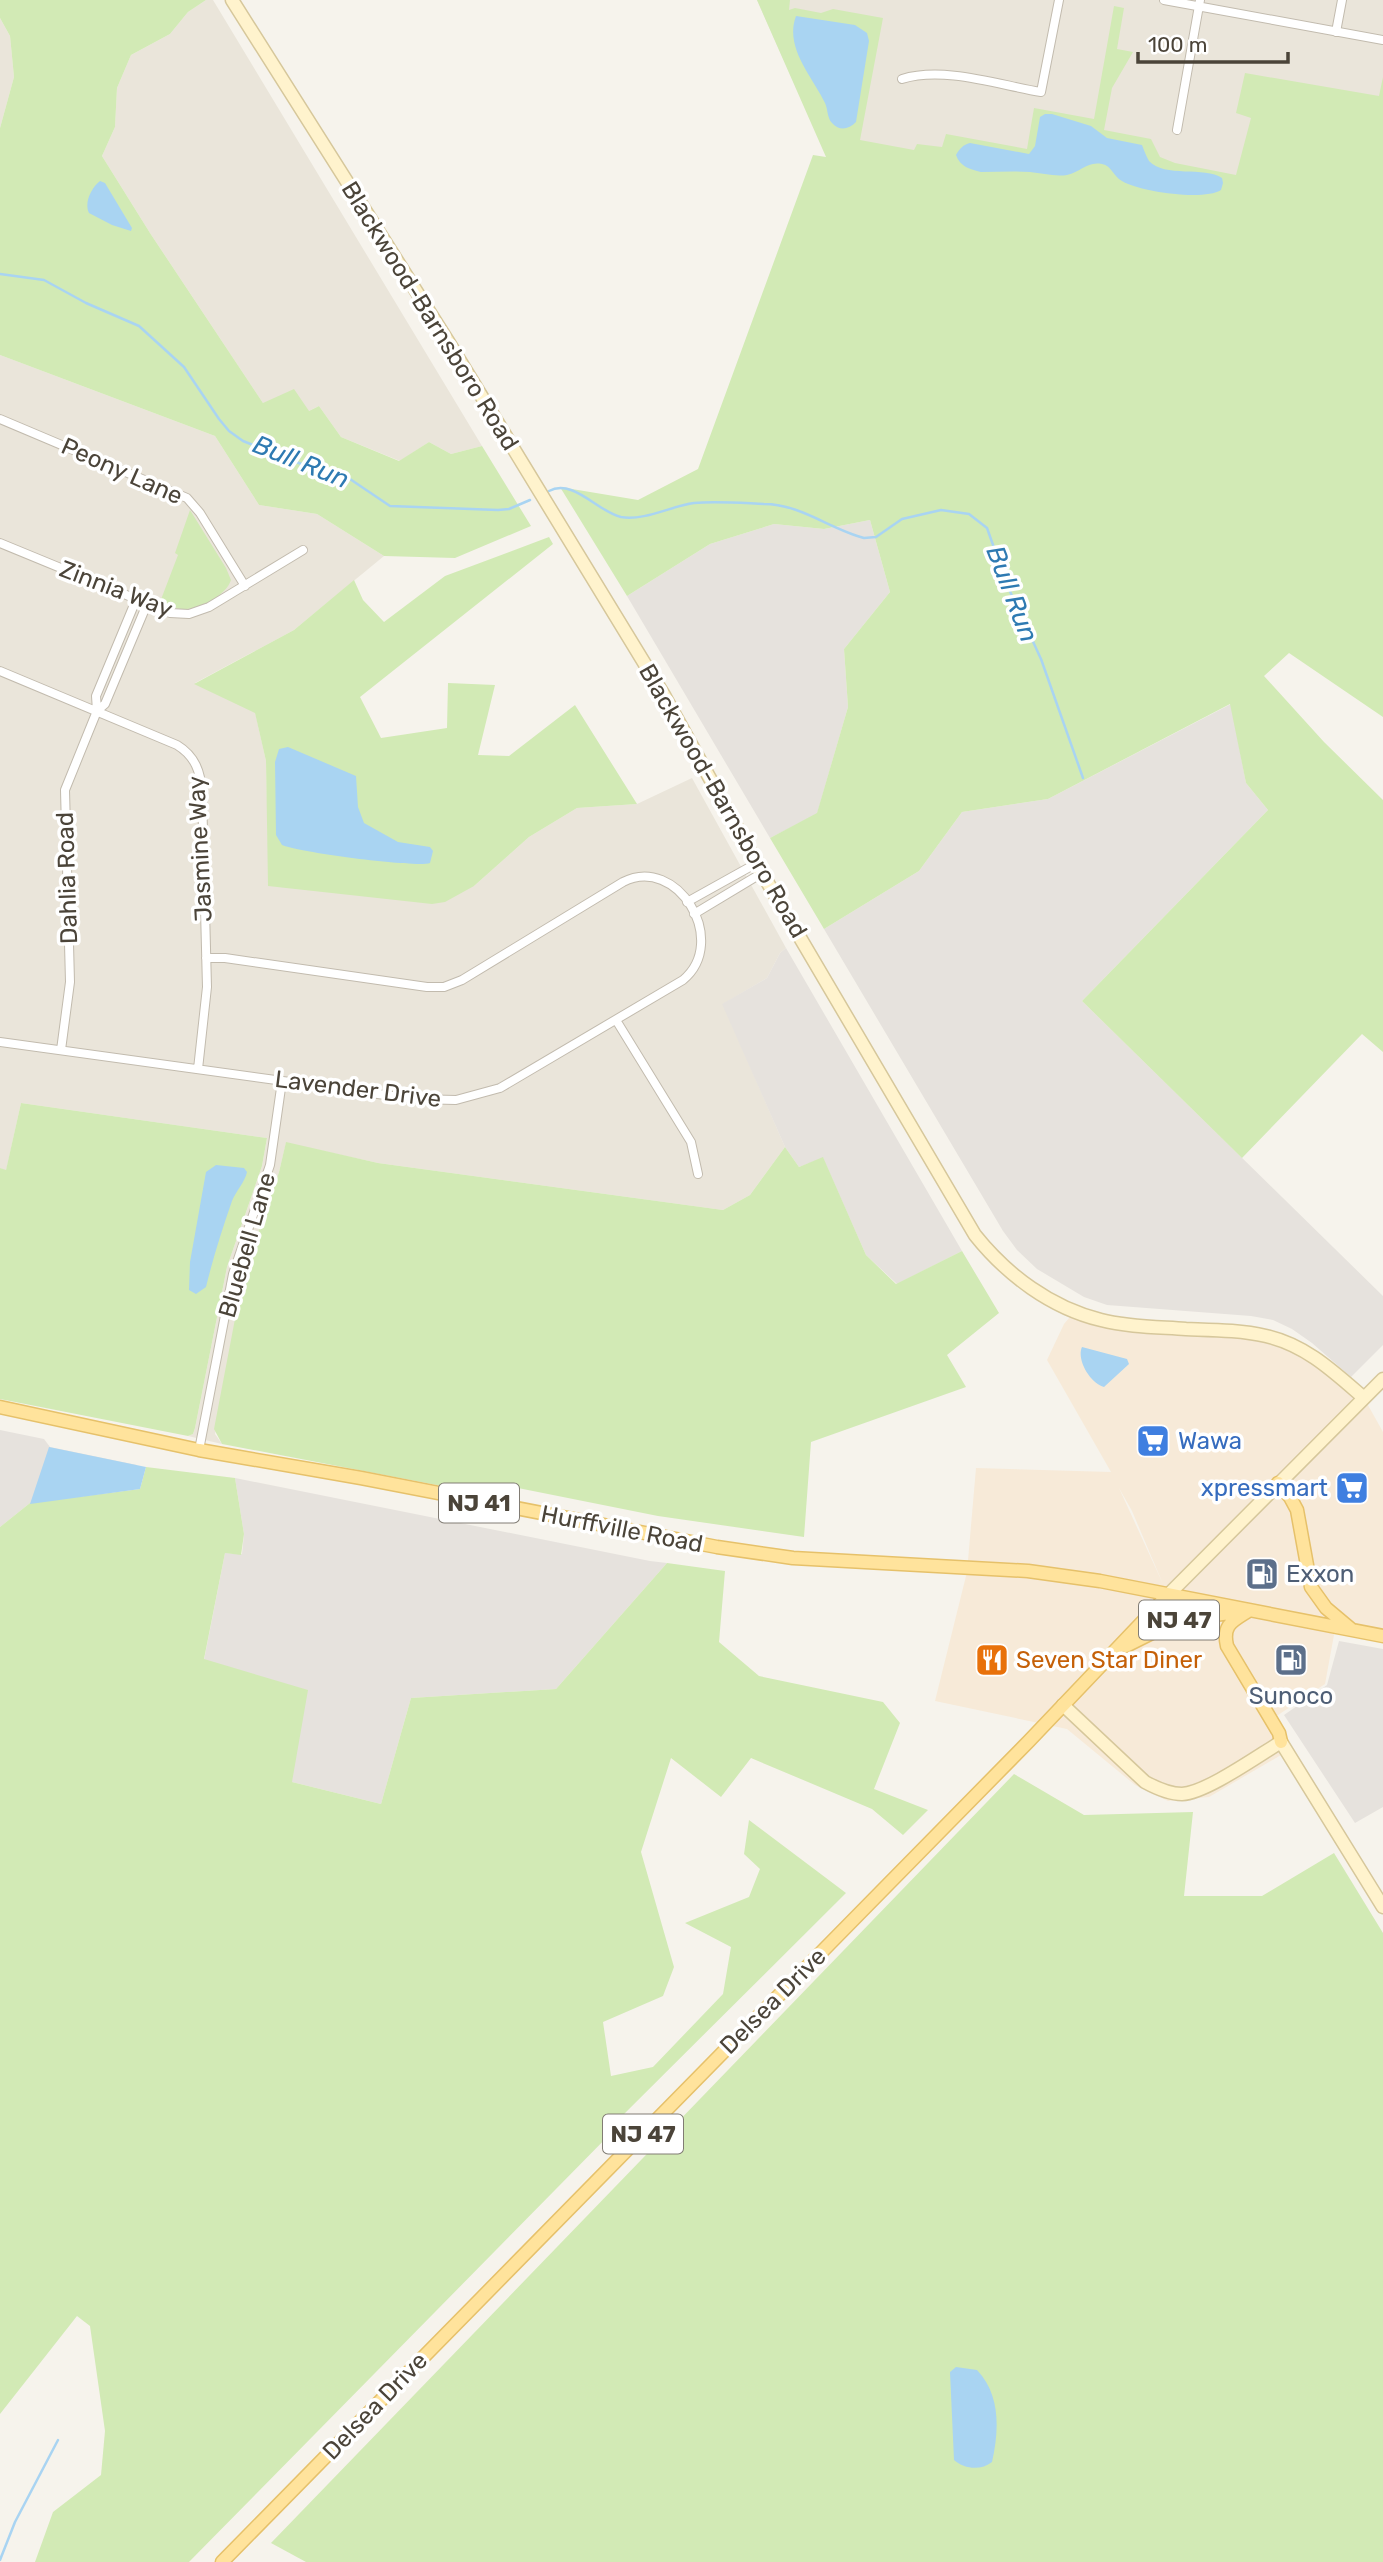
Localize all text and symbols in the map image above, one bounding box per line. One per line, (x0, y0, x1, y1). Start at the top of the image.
scale bar (1138, 21, 1288, 65)
text: 100 m (1148, 32, 1207, 57)
street label: Blackwood-Barnsboro Road (336, 176, 524, 456)
water label: Bull Run (248, 429, 354, 495)
street label: Peony Lane (57, 432, 187, 510)
water label: Bull Run (979, 541, 1045, 647)
street label: Zinnia Way (56, 555, 176, 623)
street label: Blackwood-Barnsboro Road (633, 659, 813, 943)
street label: Jasmine Way (182, 775, 218, 923)
street label: Dahlia Road (51, 812, 83, 944)
street label: Lavender Drive (273, 1065, 443, 1113)
street label: Bluebell Lane (213, 1169, 281, 1321)
supermarket icon: Wawa (1134, 1422, 1172, 1460)
place label: Wawa (1178, 1427, 1242, 1455)
supermarket icon: xpressmart (1333, 1469, 1371, 1507)
place label: xpressmart (1201, 1474, 1328, 1502)
road number: NJ 41 (439, 1484, 519, 1522)
street label: Hurffville Road (539, 1500, 705, 1558)
fuel station icon: Exxon (1243, 1555, 1281, 1593)
place label: Exxon (1286, 1560, 1354, 1588)
road number: NJ 47 (1139, 1600, 1219, 1639)
restaurant icon: Seven Star Diner (973, 1641, 1011, 1679)
fuel station icon: Sunoco (1272, 1641, 1310, 1679)
place label: Seven Star Diner (1016, 1646, 1202, 1674)
place label: Sunoco (1249, 1682, 1333, 1710)
street label: Delsea Drive (714, 1942, 832, 2060)
road number: NJ 47 (603, 2114, 683, 2154)
street label: Delsea Drive (317, 2347, 433, 2465)

